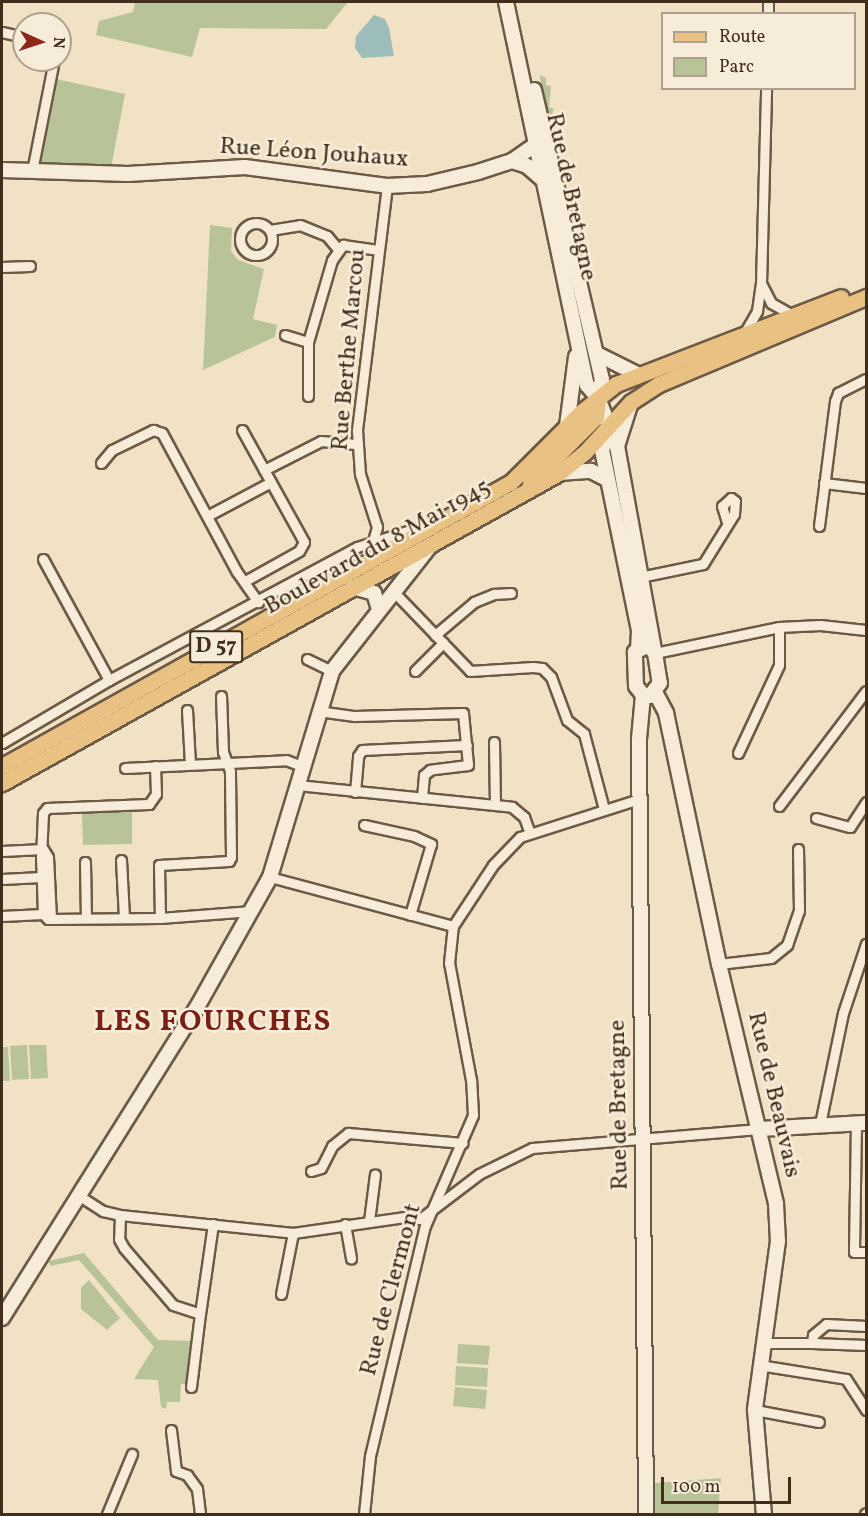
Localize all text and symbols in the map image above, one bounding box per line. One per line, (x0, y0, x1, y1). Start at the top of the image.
north arrow (12, 12, 72, 72)
legend (661, 12, 856, 90)
text: Route (719, 25, 765, 50)
text: N (47, 36, 69, 49)
text: Parc (719, 55, 754, 80)
street label: Rue de Bretagne (538, 111, 602, 283)
street label: Rue Léon Jouhaux (219, 133, 409, 175)
street label: Rue Berthe Marcou (327, 248, 373, 452)
street label: Boulevard du 8 Mai 1945 (260, 474, 496, 622)
road number: D 57 (189, 628, 243, 666)
district label: LES FOURCHES (94, 1004, 332, 1040)
street label: Rue de Beauvais (740, 1009, 806, 1181)
street label: Rue de Bretagne (604, 1019, 636, 1191)
street label: Rue de Clermont (355, 1201, 429, 1379)
scale bar (664, 1465, 794, 1503)
text: 100 m (672, 1475, 721, 1500)

